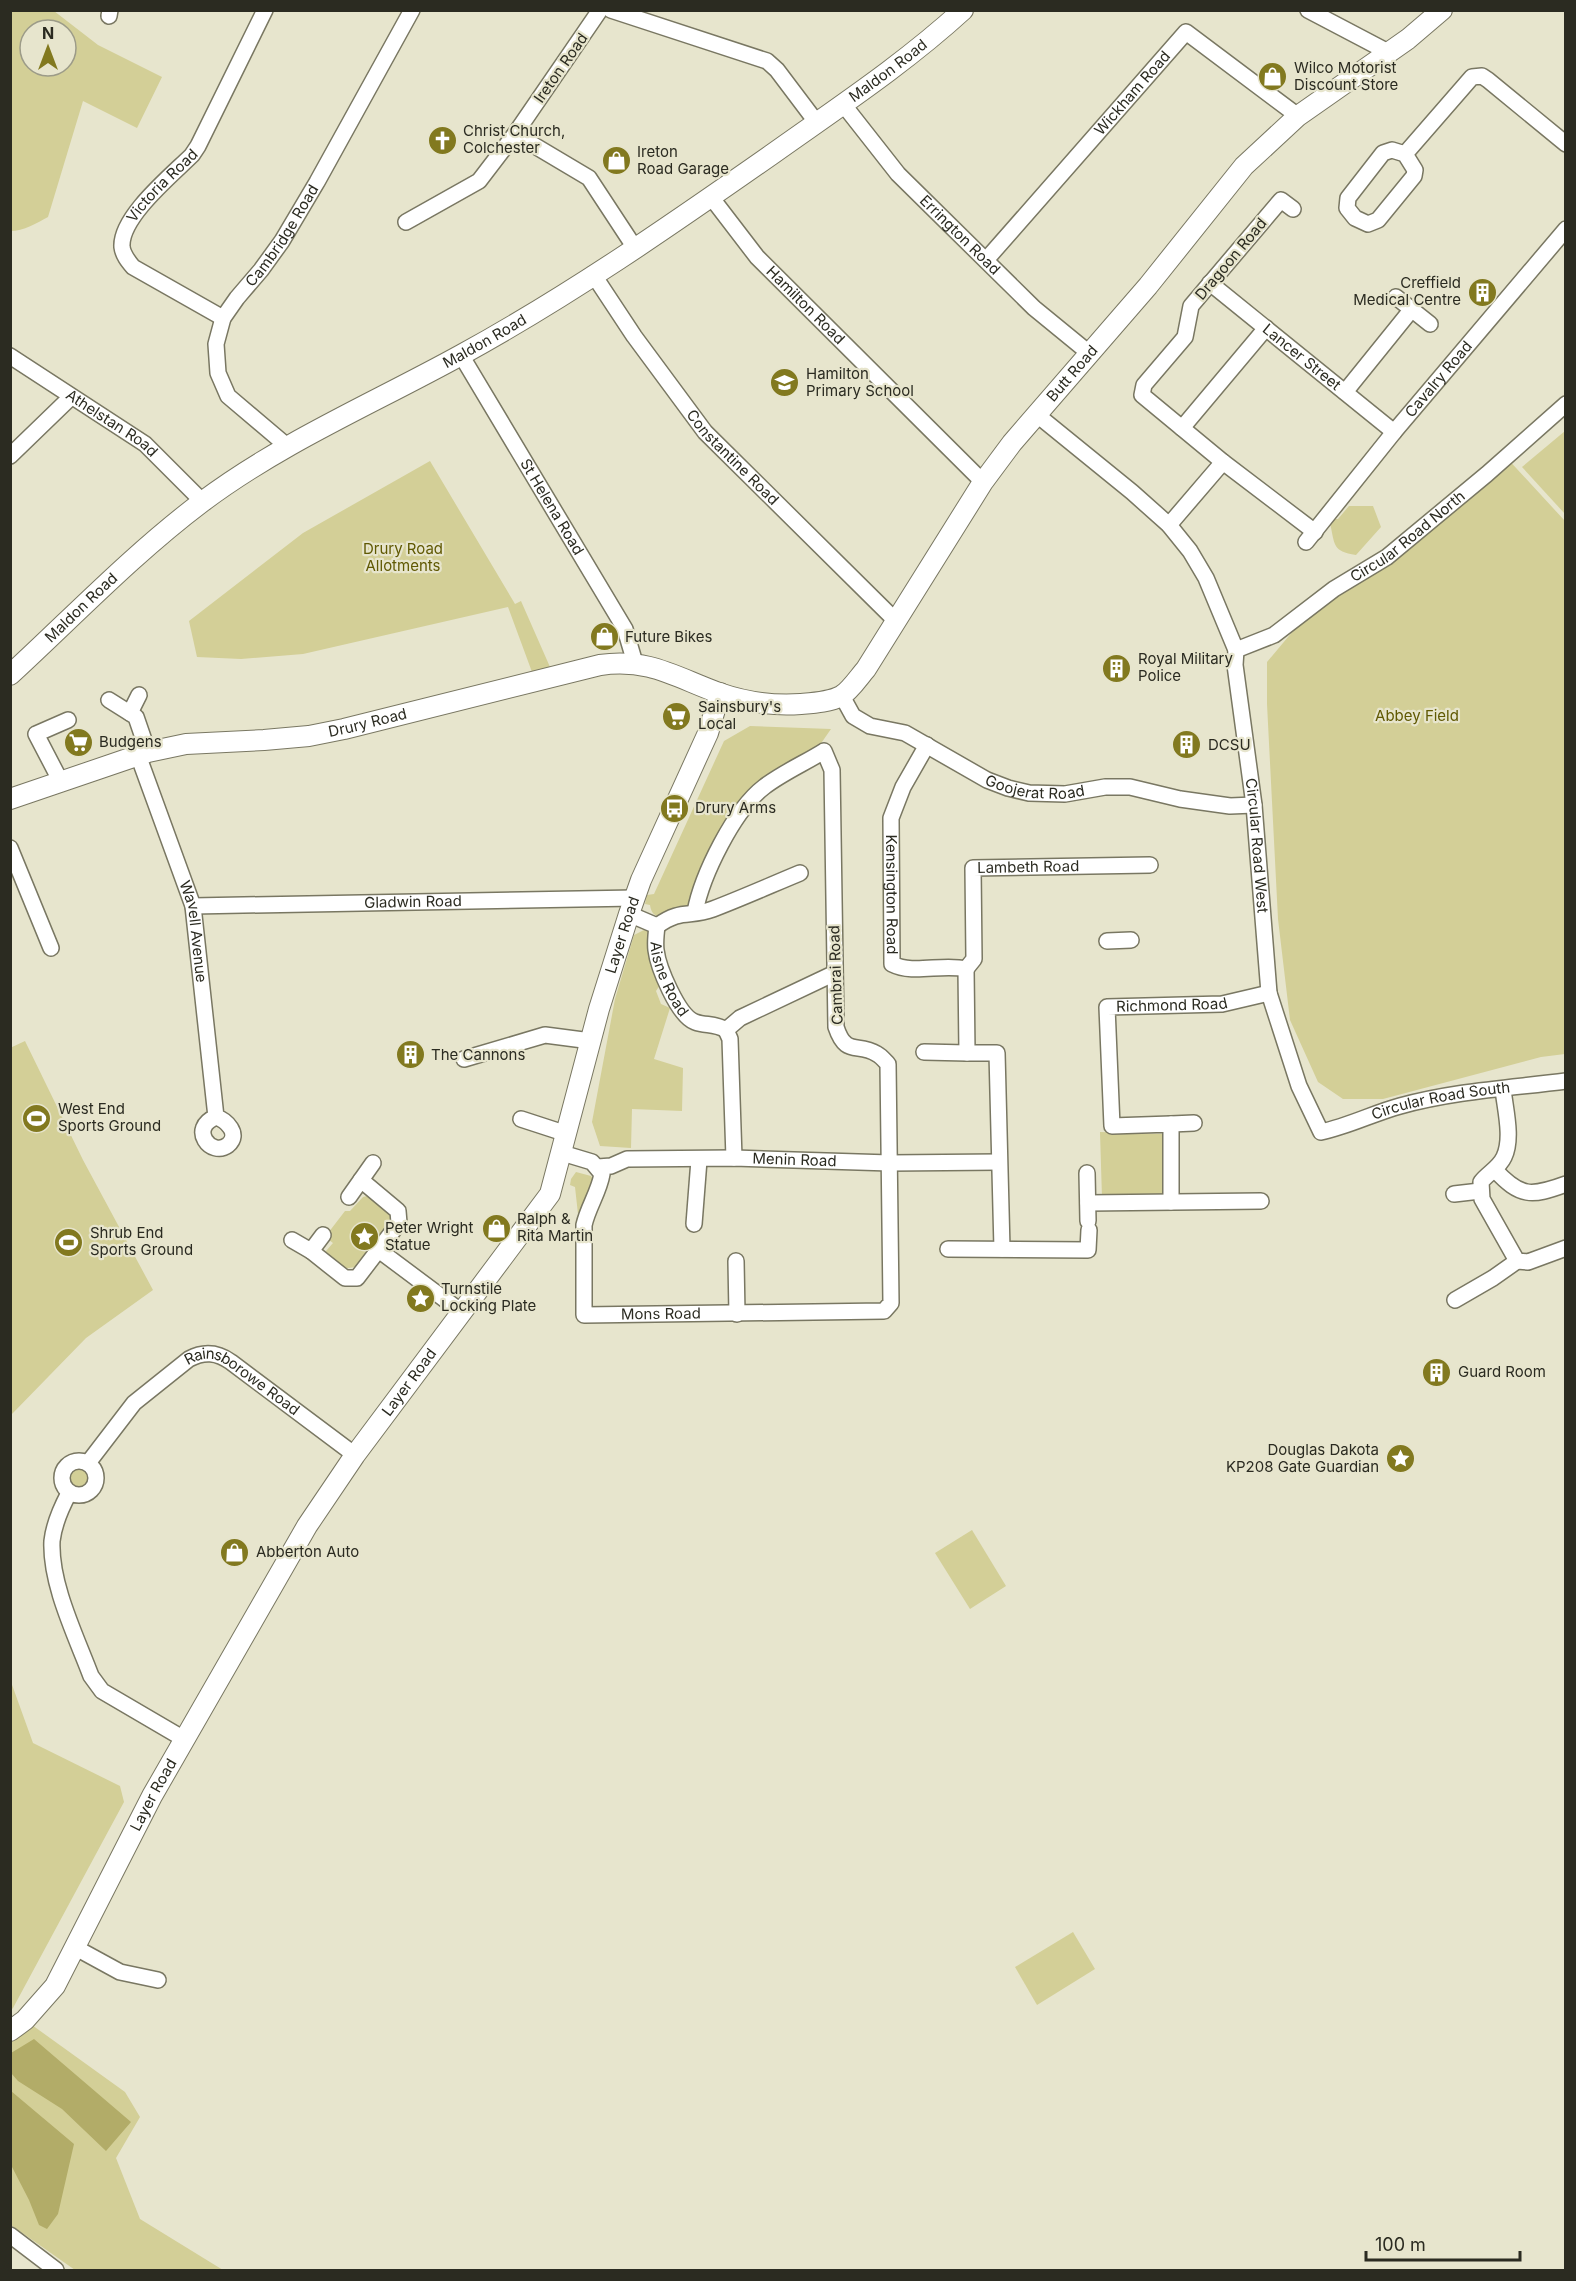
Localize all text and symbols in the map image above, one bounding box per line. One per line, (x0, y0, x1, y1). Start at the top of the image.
north arrow (18, 18, 78, 78)
text: N (42, 23, 54, 43)
street label: Ireton Road (530, 29, 592, 106)
street label: Maldon Road (845, 35, 931, 106)
street label: Wickham Road (1090, 47, 1174, 139)
place label: Wilco Motorist Discount Store (1294, 58, 1398, 94)
shop icon: Wilco Motorist Discount Store (1257, 61, 1289, 93)
place label: Christ Church, Colchester (463, 121, 565, 157)
church icon: Christ Church, Colchester (426, 124, 458, 156)
place label: Ireton Road Garage (637, 142, 729, 178)
street label: Victoria Road (122, 145, 202, 226)
shop icon: Ireton Road Garage (600, 145, 632, 177)
street label: Cambridge Road (241, 181, 322, 290)
street label: Errington Road (916, 191, 1005, 279)
street label: Dragoon Road (1191, 214, 1270, 304)
street label: Hamilton Road (763, 262, 849, 348)
place label: Creffield Medical Centre (1353, 273, 1461, 309)
building icon: Creffield Medical Centre (1466, 276, 1498, 308)
street label: Maldon Road (439, 310, 530, 372)
street label: Lancer Street (1259, 319, 1345, 394)
street label: Cavalry Road (1401, 337, 1476, 421)
street label: Butt Road (1042, 341, 1101, 405)
place label: Hamilton Primary School (806, 364, 914, 400)
school or university icon: Hamilton Primary School (769, 367, 801, 399)
street label: Athelstan Road (63, 385, 162, 460)
street label: Constantine Road (683, 405, 783, 509)
street label: St Helena Road (516, 455, 588, 558)
street label: Circular Road North (1346, 486, 1469, 586)
park label: Drury Road Allotments (363, 539, 443, 575)
street label: Maldon Road (41, 568, 121, 646)
shop icon: Future Bikes (588, 621, 620, 653)
place label: Future Bikes (625, 627, 712, 646)
place label: Royal Military Police (1138, 649, 1233, 685)
building icon: Royal Military Police (1101, 652, 1133, 684)
place label: Sainsbury's Local (698, 697, 781, 733)
supermarket icon: Sainsbury's Local (661, 700, 693, 732)
street label: Drury Road (327, 704, 409, 741)
park label: Abbey Field (1375, 706, 1459, 725)
supermarket icon: Budgens (62, 726, 94, 758)
building icon: DCSU (1171, 729, 1203, 761)
place label: Budgens (99, 732, 162, 751)
place label: DCSU (1208, 735, 1251, 754)
street label: Goojerat Road (983, 770, 1086, 803)
street label: Circular Road West (1241, 777, 1273, 914)
bus stop icon: Drury Arms (658, 792, 690, 824)
place label: Drury Arms (695, 798, 776, 817)
street label: Kensington Road (882, 834, 902, 954)
street label: Lambeth Road (977, 856, 1079, 877)
street label: Wavell Avenue (176, 878, 211, 983)
street label: Gladwin Road (364, 891, 462, 912)
street label: Layer Road (601, 894, 643, 976)
street label: Cambrai Road (824, 925, 847, 1025)
street label: Aisne Road (646, 941, 693, 1020)
street label: Richmond Road (1116, 993, 1229, 1016)
building icon: The Cannons (394, 1039, 426, 1071)
place label: The Cannons (431, 1045, 525, 1064)
street label: Circular Road South (1369, 1077, 1511, 1124)
place label: West End Sports Ground (58, 1099, 161, 1135)
sports icon: West End Sports Ground (21, 1102, 53, 1134)
street label: Menin Road (752, 1149, 837, 1170)
place label: Ralph & Rita Martin (517, 1209, 593, 1245)
shop icon: Ralph & Rita Martin (480, 1212, 512, 1244)
place label: Peter Wright Statue (385, 1218, 473, 1254)
place icon: Peter Wright Statue (348, 1221, 380, 1253)
place label: Shrub End Sports Ground (90, 1223, 193, 1259)
sports icon: Shrub End Sports Ground (53, 1226, 85, 1258)
place label: Turnstile Locking Plate (441, 1279, 536, 1315)
place icon: Turnstile Locking Plate (404, 1282, 436, 1314)
street label: Mons Road (621, 1303, 701, 1324)
street label: Rainsborowe Road (181, 1343, 304, 1419)
street label: Layer Road (377, 1344, 440, 1420)
building icon: Guard Room (1421, 1356, 1453, 1388)
place label: Guard Room (1458, 1362, 1546, 1381)
place label: Douglas Dakota KP208 Gate Guardian (1226, 1440, 1379, 1476)
place icon: Douglas Dakota KP208 Gate Guardian (1384, 1443, 1416, 1475)
shop icon: Abberton Auto (219, 1536, 251, 1568)
place label: Abberton Auto (256, 1542, 359, 1561)
street label: Layer Road (126, 1755, 180, 1834)
scale bar (1366, 2224, 1520, 2262)
text: 100 m (1375, 2234, 1426, 2255)

